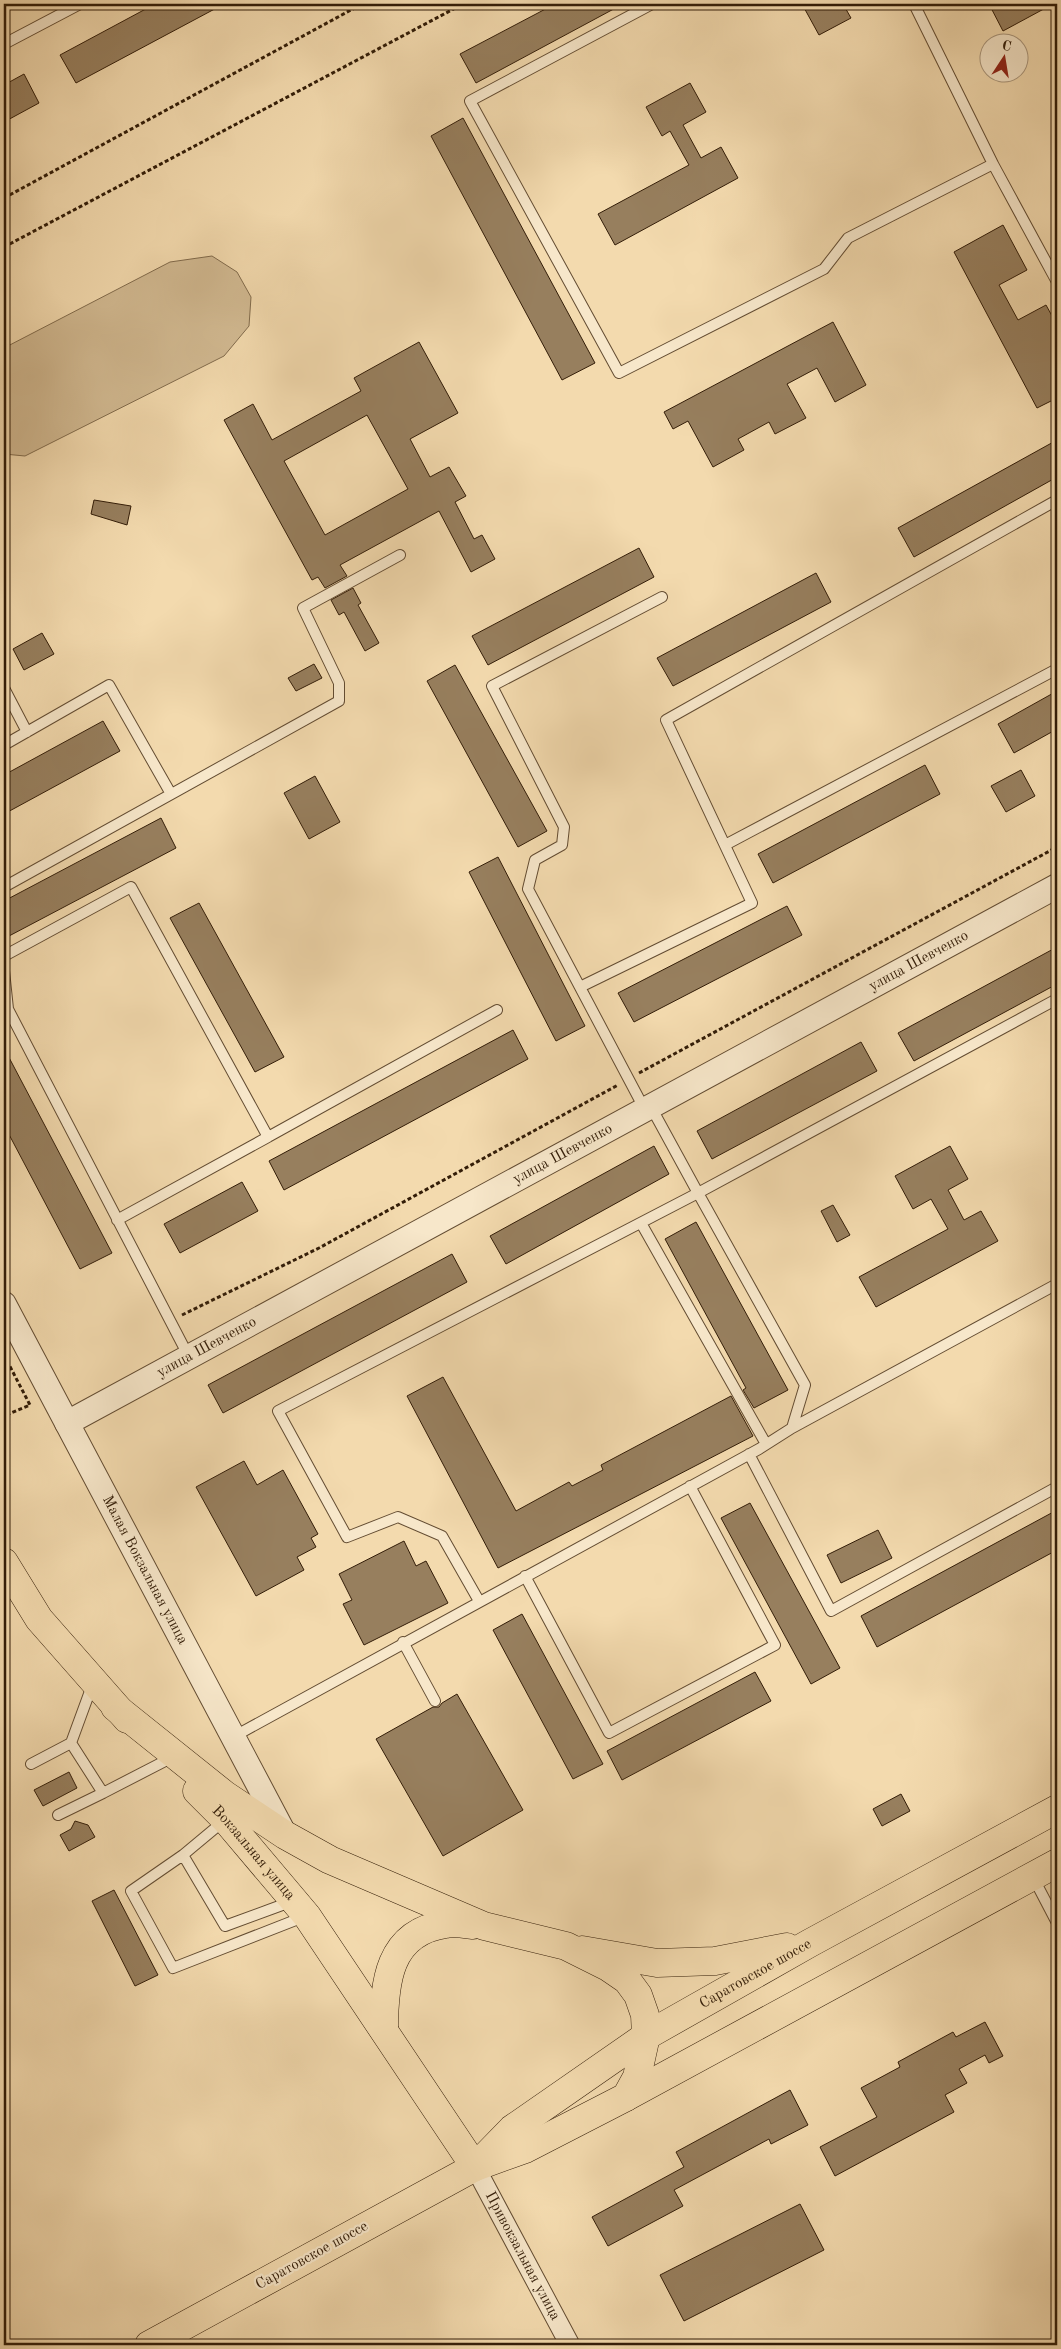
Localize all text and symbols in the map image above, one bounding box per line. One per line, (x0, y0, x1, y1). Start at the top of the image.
north arrow (978, 32, 1028, 82)
text: С (1001, 38, 1012, 54)
street label: улица Шевченко (866, 928, 971, 994)
street label: улица Шевченко (510, 1121, 615, 1187)
street label: улица Шевченко (154, 1314, 259, 1380)
street label: Малая Вокзальная улица (99, 1493, 191, 1647)
street label: Вокзальная улица (209, 1803, 298, 1904)
street label: Саратовское шоссе (697, 1936, 814, 2012)
street label: Привокзальная улица (482, 2189, 563, 2324)
street label: Саратовское шоссе (253, 2219, 371, 2293)

